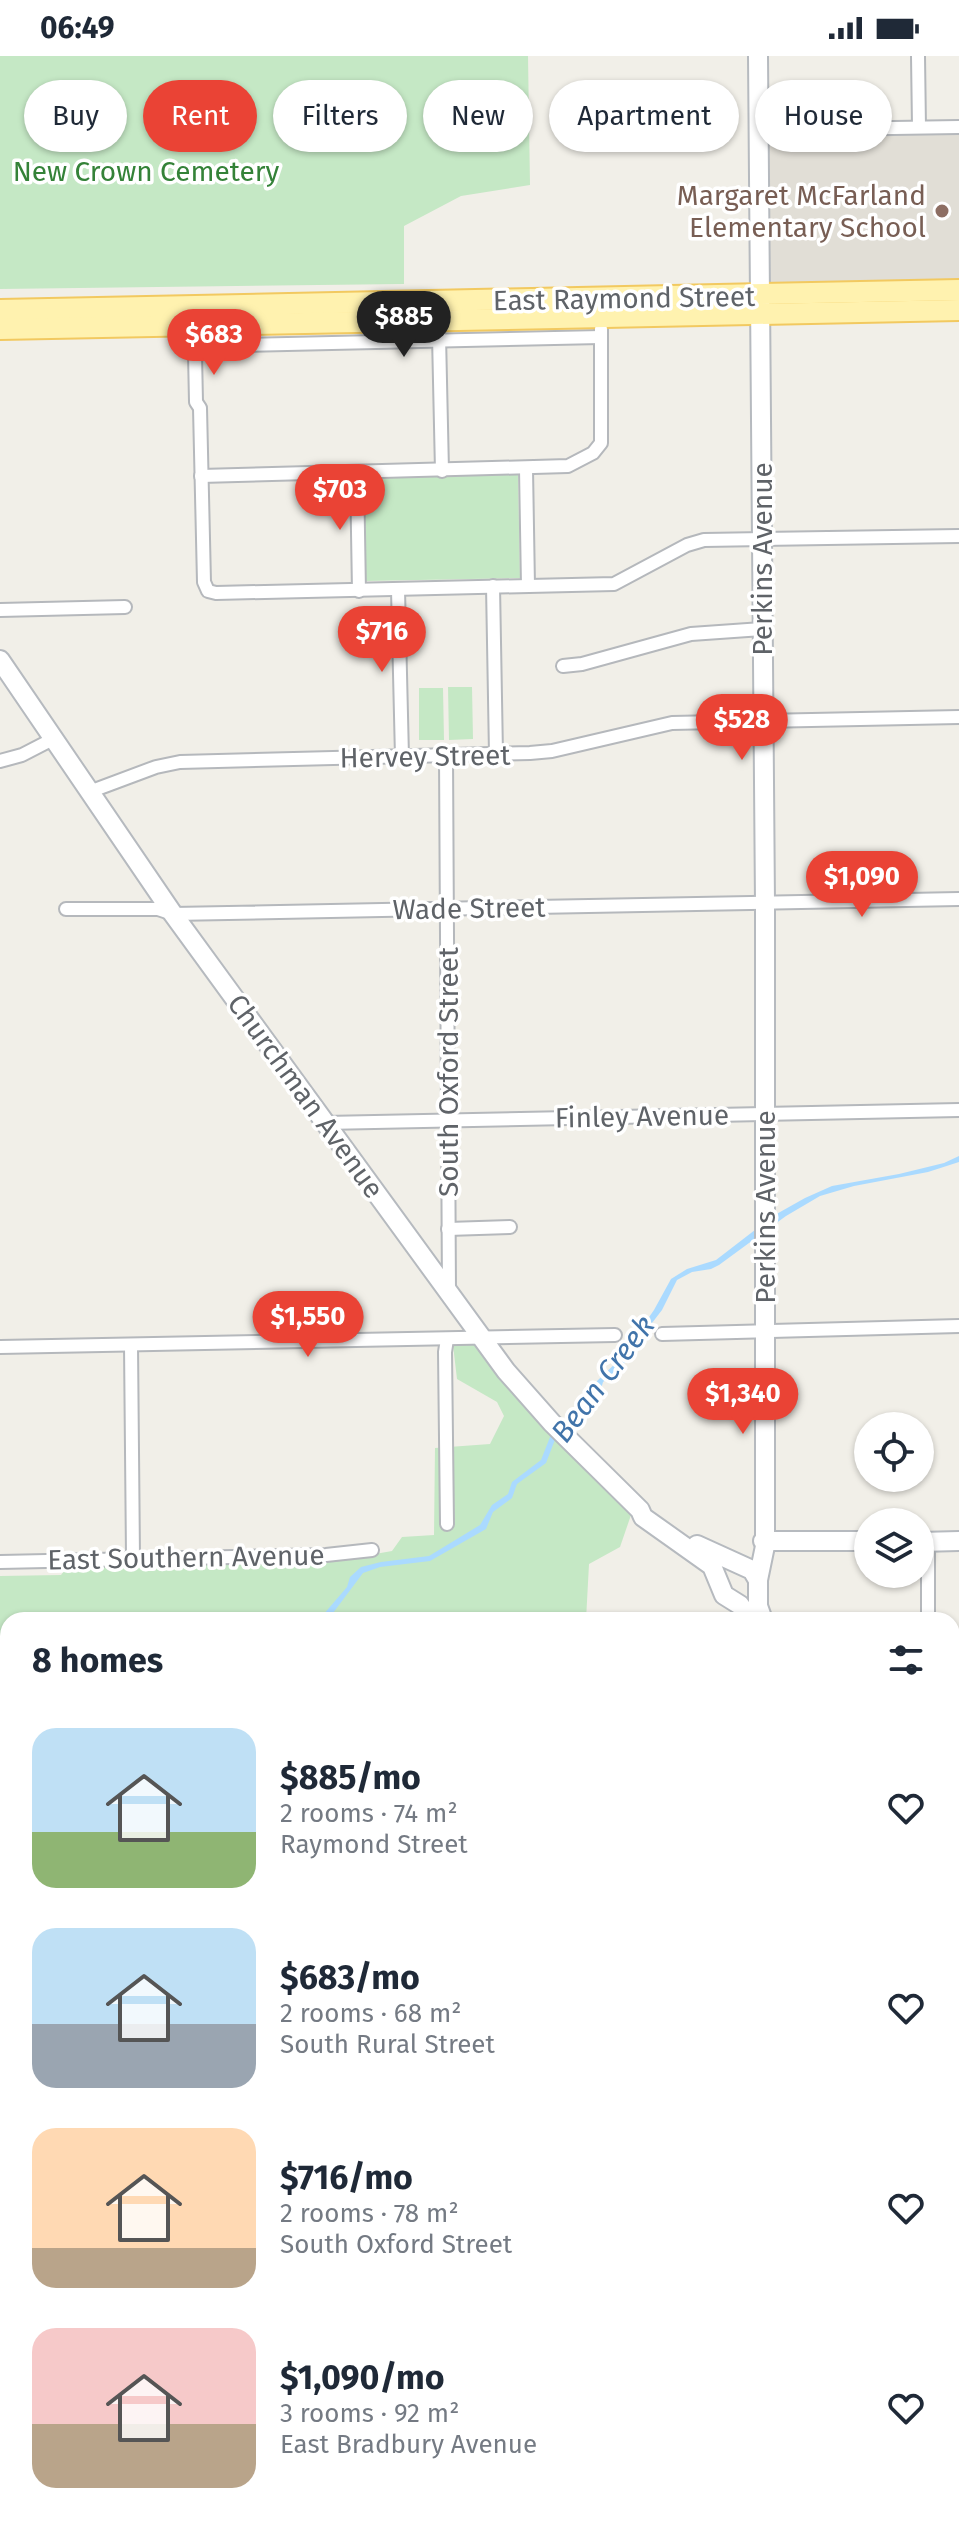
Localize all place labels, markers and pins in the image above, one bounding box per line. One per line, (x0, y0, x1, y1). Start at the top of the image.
place label: Margaret McFarland Elementary School (677, 179, 926, 244)
marker: Margaret McFarland Elementary School (933, 202, 951, 220)
pin: $885 (357, 291, 451, 359)
pin: $683 (167, 309, 261, 377)
pin: $703 (293, 464, 387, 532)
pin: $716 (335, 606, 429, 674)
pin: $528 (695, 694, 789, 762)
pin: $1,090 (797, 851, 927, 919)
pin: $1,550 (243, 1291, 373, 1359)
pin: $1,340 (678, 1368, 808, 1436)

